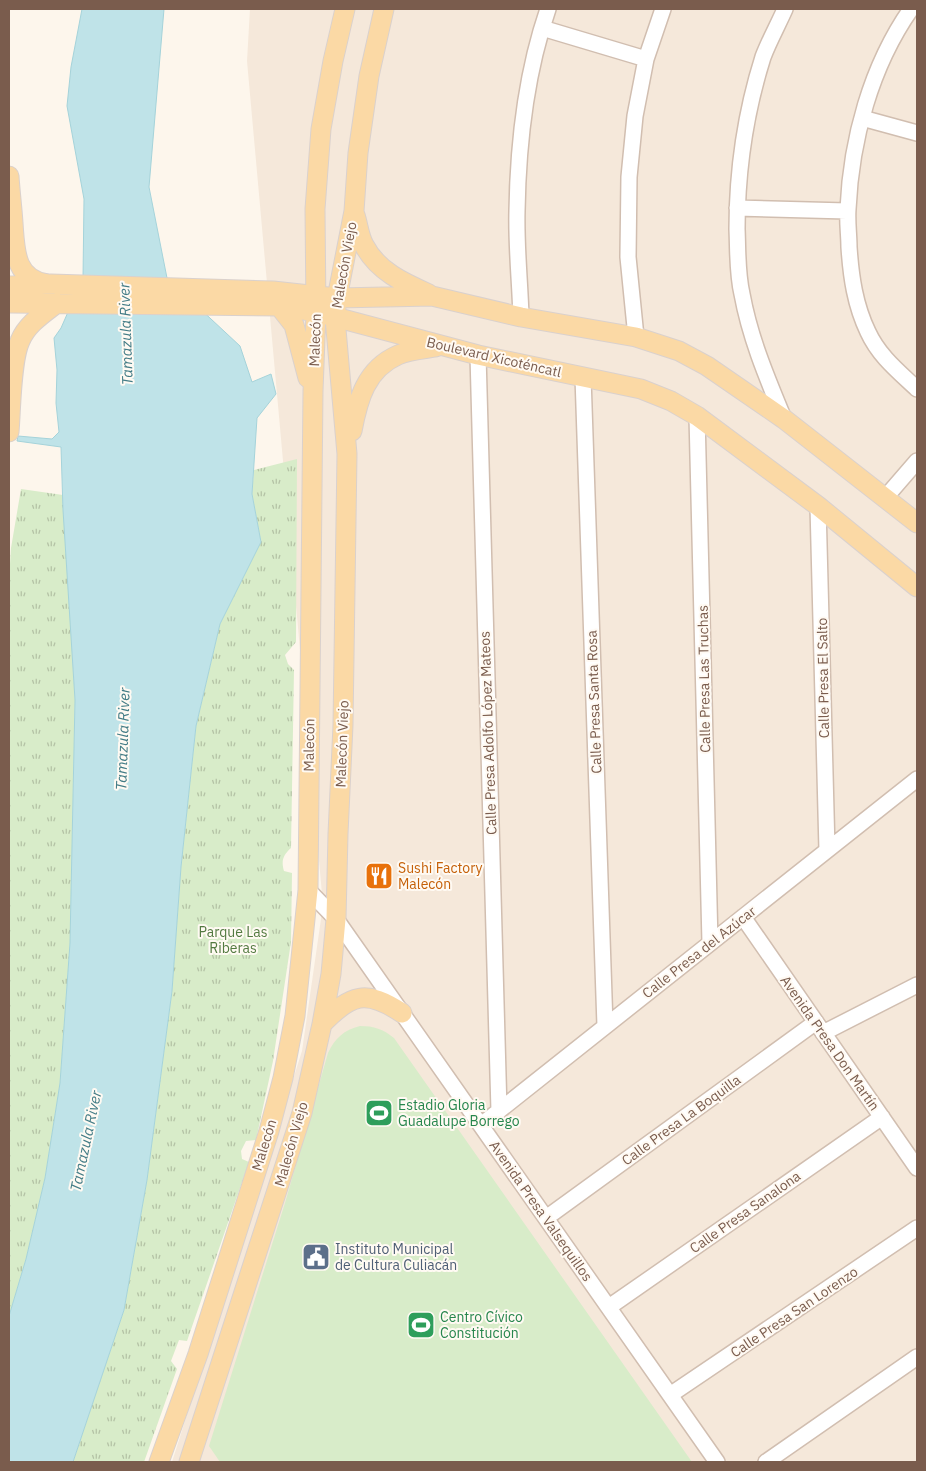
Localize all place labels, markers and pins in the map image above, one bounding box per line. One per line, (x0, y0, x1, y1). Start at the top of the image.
place label: Sushi Factory Malecón (398, 859, 482, 893)
restaurant icon: Sushi Factory Malecón (364, 861, 394, 891)
place label: Estadio Gloria Guadalupe Borrego (398, 1096, 520, 1130)
sports icon: Estadio Gloria Guadalupe Borrego (364, 1098, 394, 1128)
place label: Instituto Municipal de Cultura Culiacán (335, 1240, 457, 1274)
public building icon: Instituto Municipal de Cultura Culiacán (301, 1242, 331, 1272)
place label: Centro Cívico Constitución (440, 1308, 523, 1342)
sports icon: Centro Cívico Constitución (406, 1310, 436, 1340)

